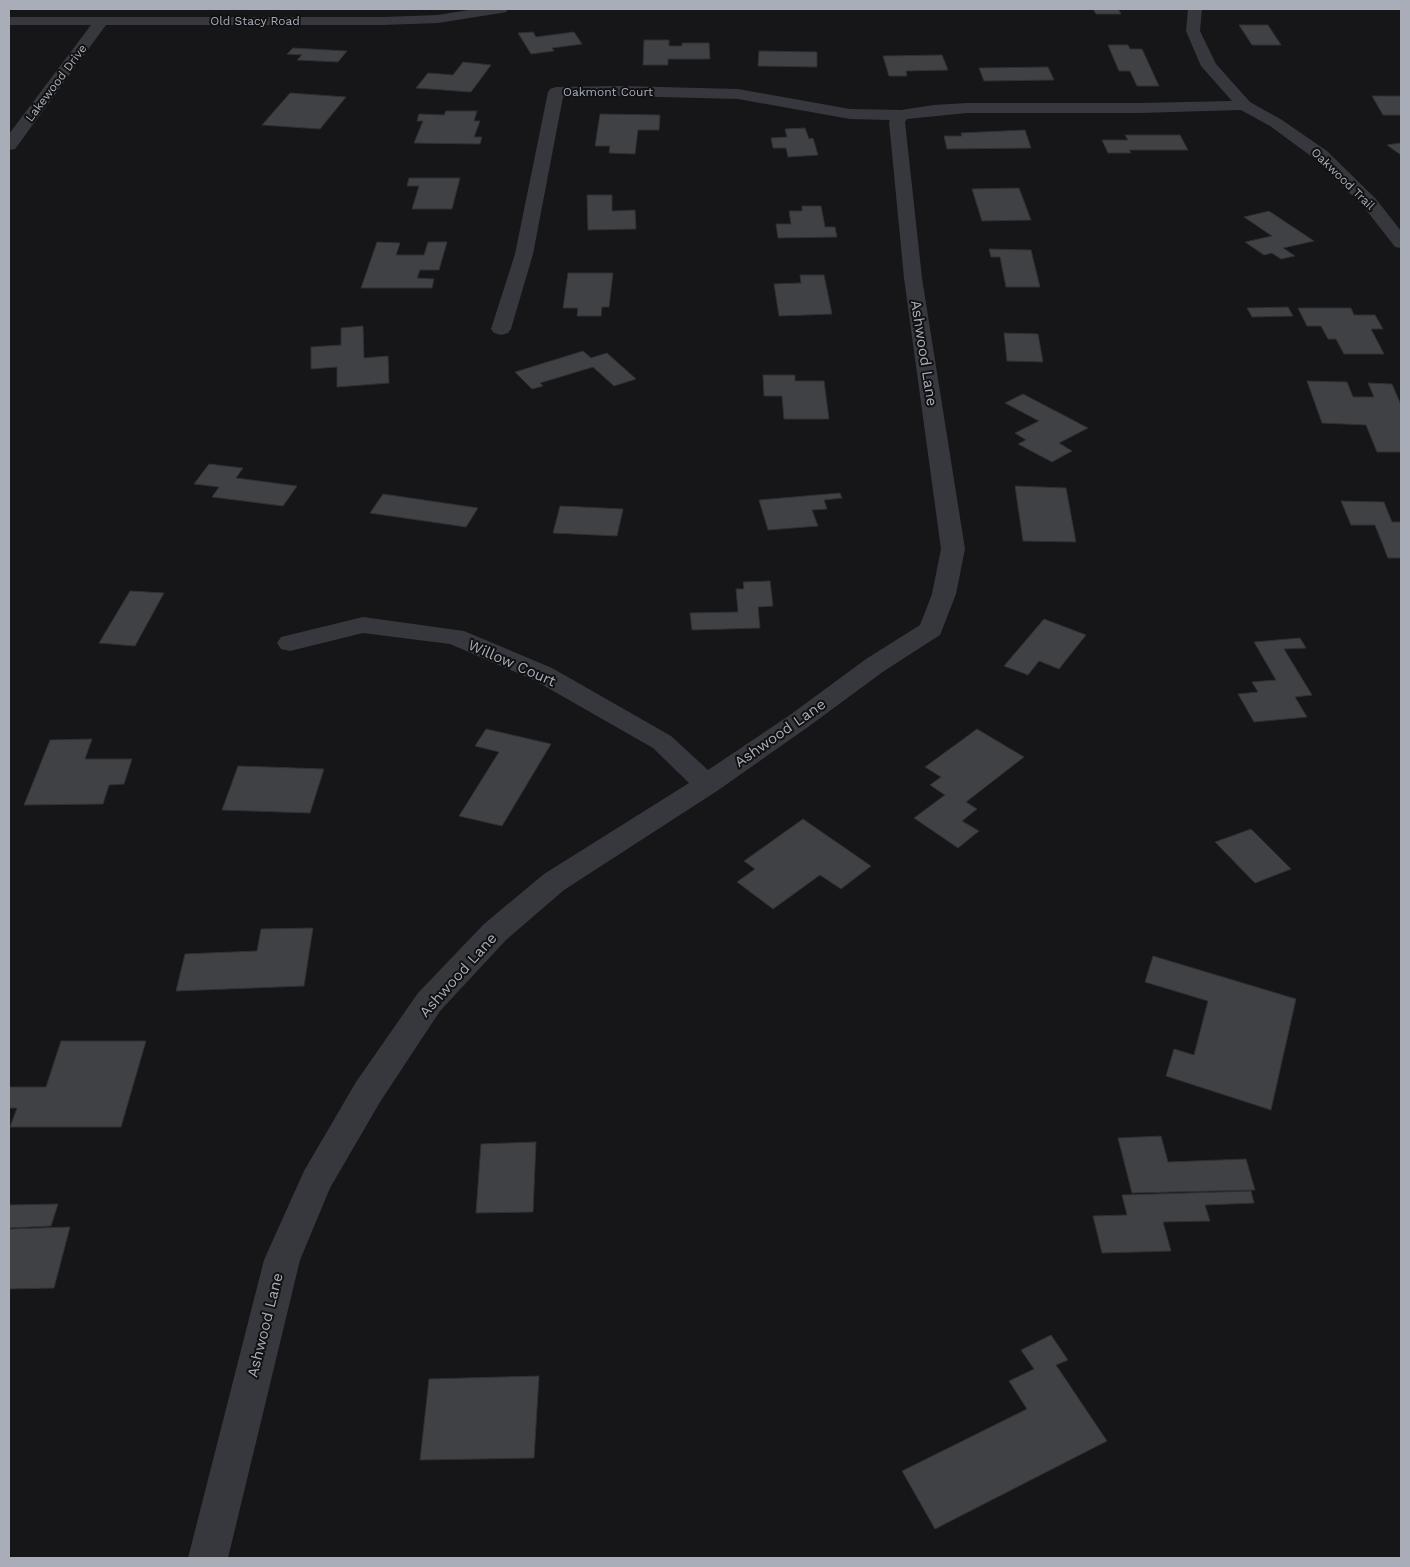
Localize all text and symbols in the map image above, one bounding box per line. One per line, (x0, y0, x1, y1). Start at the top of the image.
street label: Old Stacy Road (210, 14, 300, 28)
street label: Lakewood Drive (22, 42, 90, 124)
street label: Oakmont Court (563, 85, 653, 99)
street label: Oakwood Trail (1308, 145, 1378, 213)
street label: Ashwood Lane (907, 299, 941, 407)
street label: Willow Court (465, 636, 559, 691)
street label: Ashwood Lane (731, 695, 829, 771)
street label: Ashwood Lane (415, 929, 501, 1021)
street label: Ashwood Lane (243, 1271, 287, 1379)

